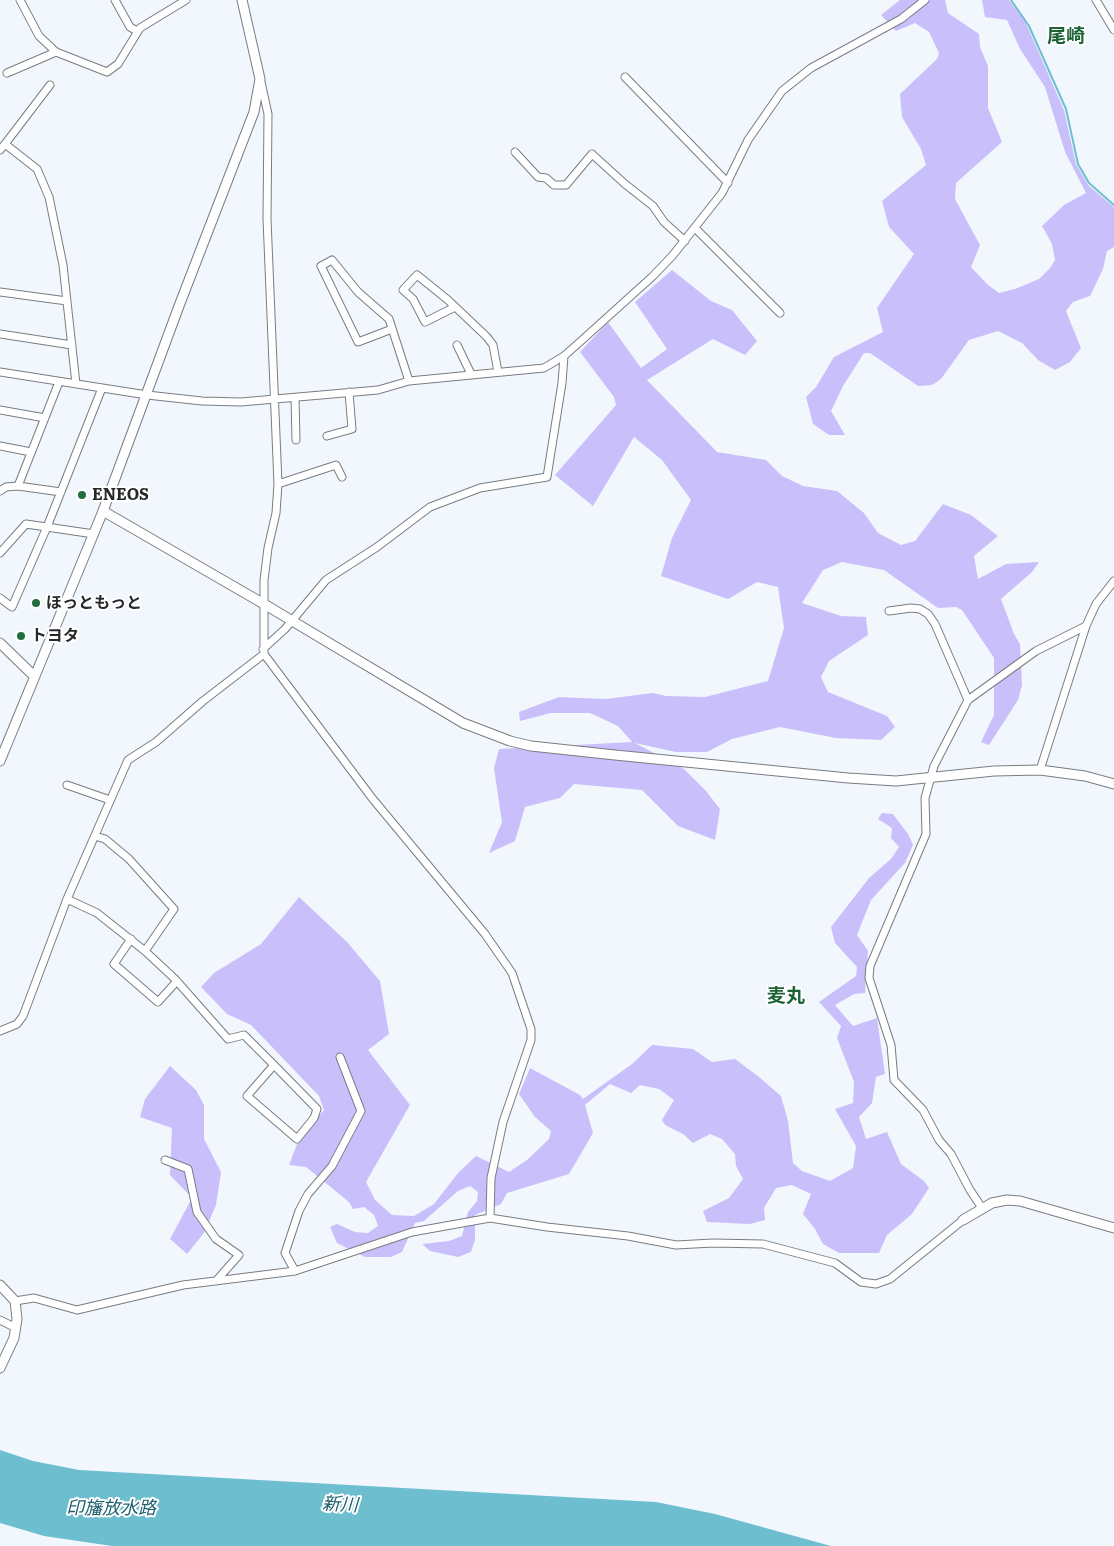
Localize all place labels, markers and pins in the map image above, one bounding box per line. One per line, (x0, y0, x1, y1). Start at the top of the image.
place label: ENEOS (92, 485, 149, 505)
marker: ENEOS (76, 489, 88, 501)
place label: ほっともっと (46, 593, 142, 613)
marker: ほっともっと (30, 597, 42, 609)
place label: トヨタ (31, 626, 79, 646)
marker: トヨタ (15, 630, 27, 642)

